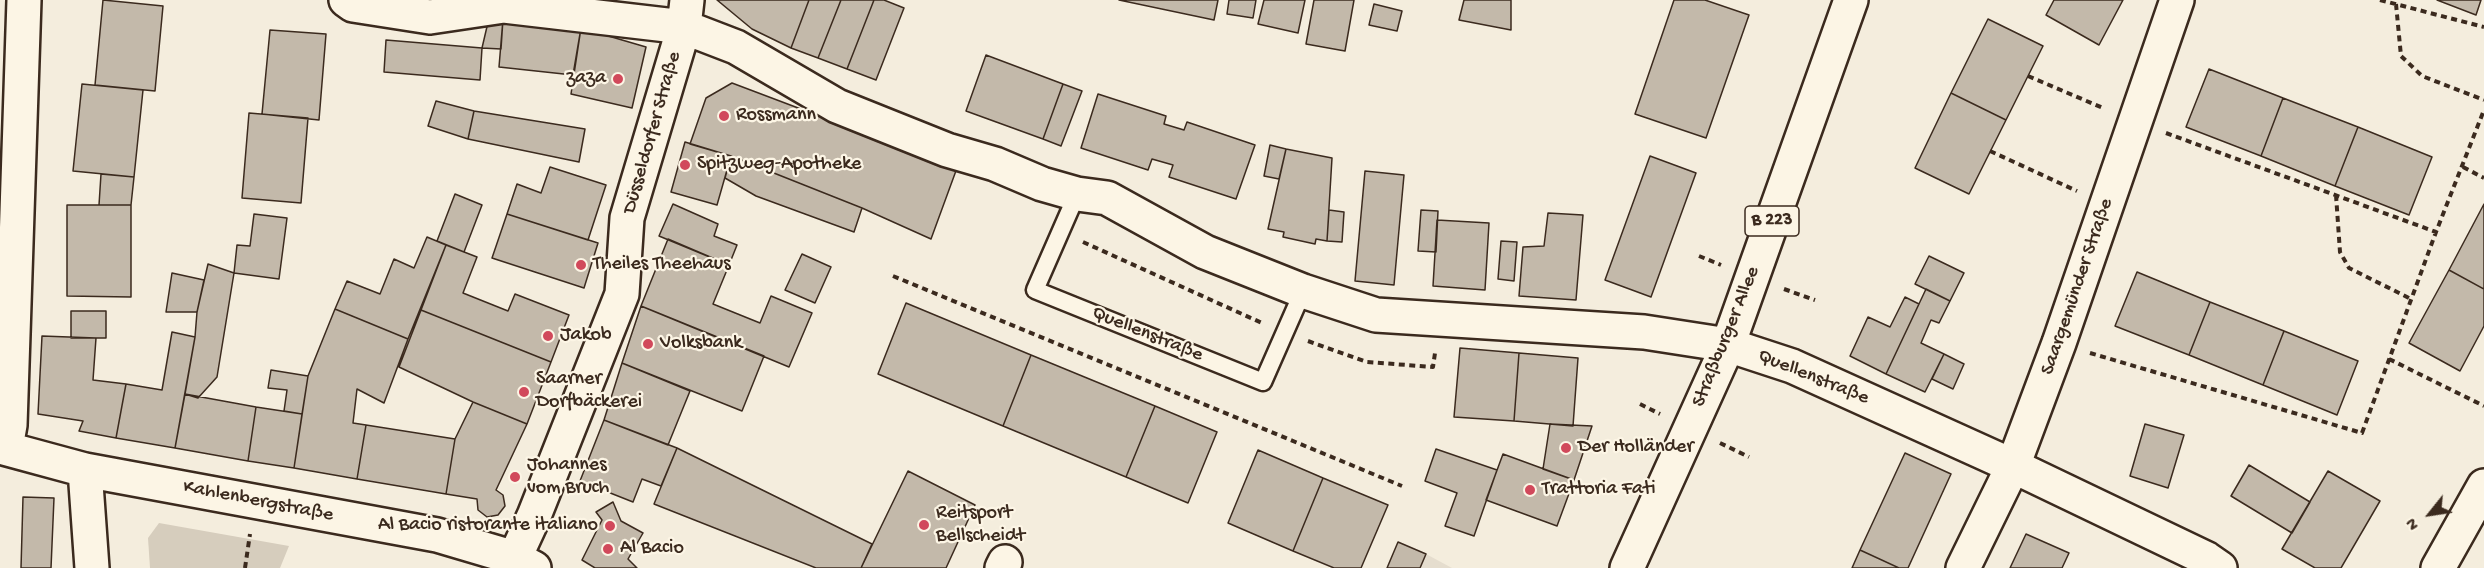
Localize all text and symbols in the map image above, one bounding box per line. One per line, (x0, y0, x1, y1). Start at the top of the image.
street label: Düsseldorfer Straße (618, 49, 688, 217)
place label: zaza (566, 67, 606, 91)
marker: zaza (611, 72, 625, 86)
place label: Rossmann (736, 104, 816, 128)
marker: Rossmann (717, 109, 731, 123)
place label: Spitzweg-Apotheke (697, 153, 861, 177)
marker: Spitzweg-Apotheke (678, 158, 692, 172)
street label: Saargemünder Straße (2036, 195, 2120, 379)
road number: B 223 (1745, 206, 1799, 236)
place label: Theiles Theehaus (593, 253, 731, 277)
marker: Theiles Theehaus (574, 258, 588, 272)
street label: Straßburger Allee (1688, 263, 1766, 411)
street label: Quellenstraße (1088, 302, 1206, 368)
place label: Jakob (560, 324, 612, 348)
marker: Jakob (541, 329, 555, 343)
place label: Volksbank (660, 332, 742, 356)
marker: Volksbank (641, 337, 655, 351)
street label: Quellenstraße (1754, 345, 1872, 411)
place label: Saarner Dorfbäckerei (536, 368, 642, 415)
marker: Saarner Dorfbäckerei (517, 385, 531, 399)
place label: Der Holländer (1578, 436, 1694, 460)
marker: Der Holländer (1559, 441, 1573, 455)
place label: Johannes vom Bruch (527, 454, 609, 501)
marker: Johannes vom Bruch (508, 470, 522, 484)
street label: Kahlenbergstraße (181, 476, 335, 528)
place label: Trattoria Fati (1542, 478, 1656, 502)
marker: Trattoria Fati (1523, 483, 1537, 497)
north arrow (2400, 484, 2460, 544)
place label: Reitsport Bellscheidt (936, 502, 1025, 549)
place label: Al Bacio ristorante italiano (378, 514, 598, 538)
text: N (2403, 514, 2425, 533)
marker: Reitsport Bellscheidt (917, 518, 931, 532)
marker: Al Bacio ristorante italiano (603, 519, 617, 533)
place label: Al Bacio (620, 537, 684, 561)
marker: Al Bacio (601, 542, 615, 556)

